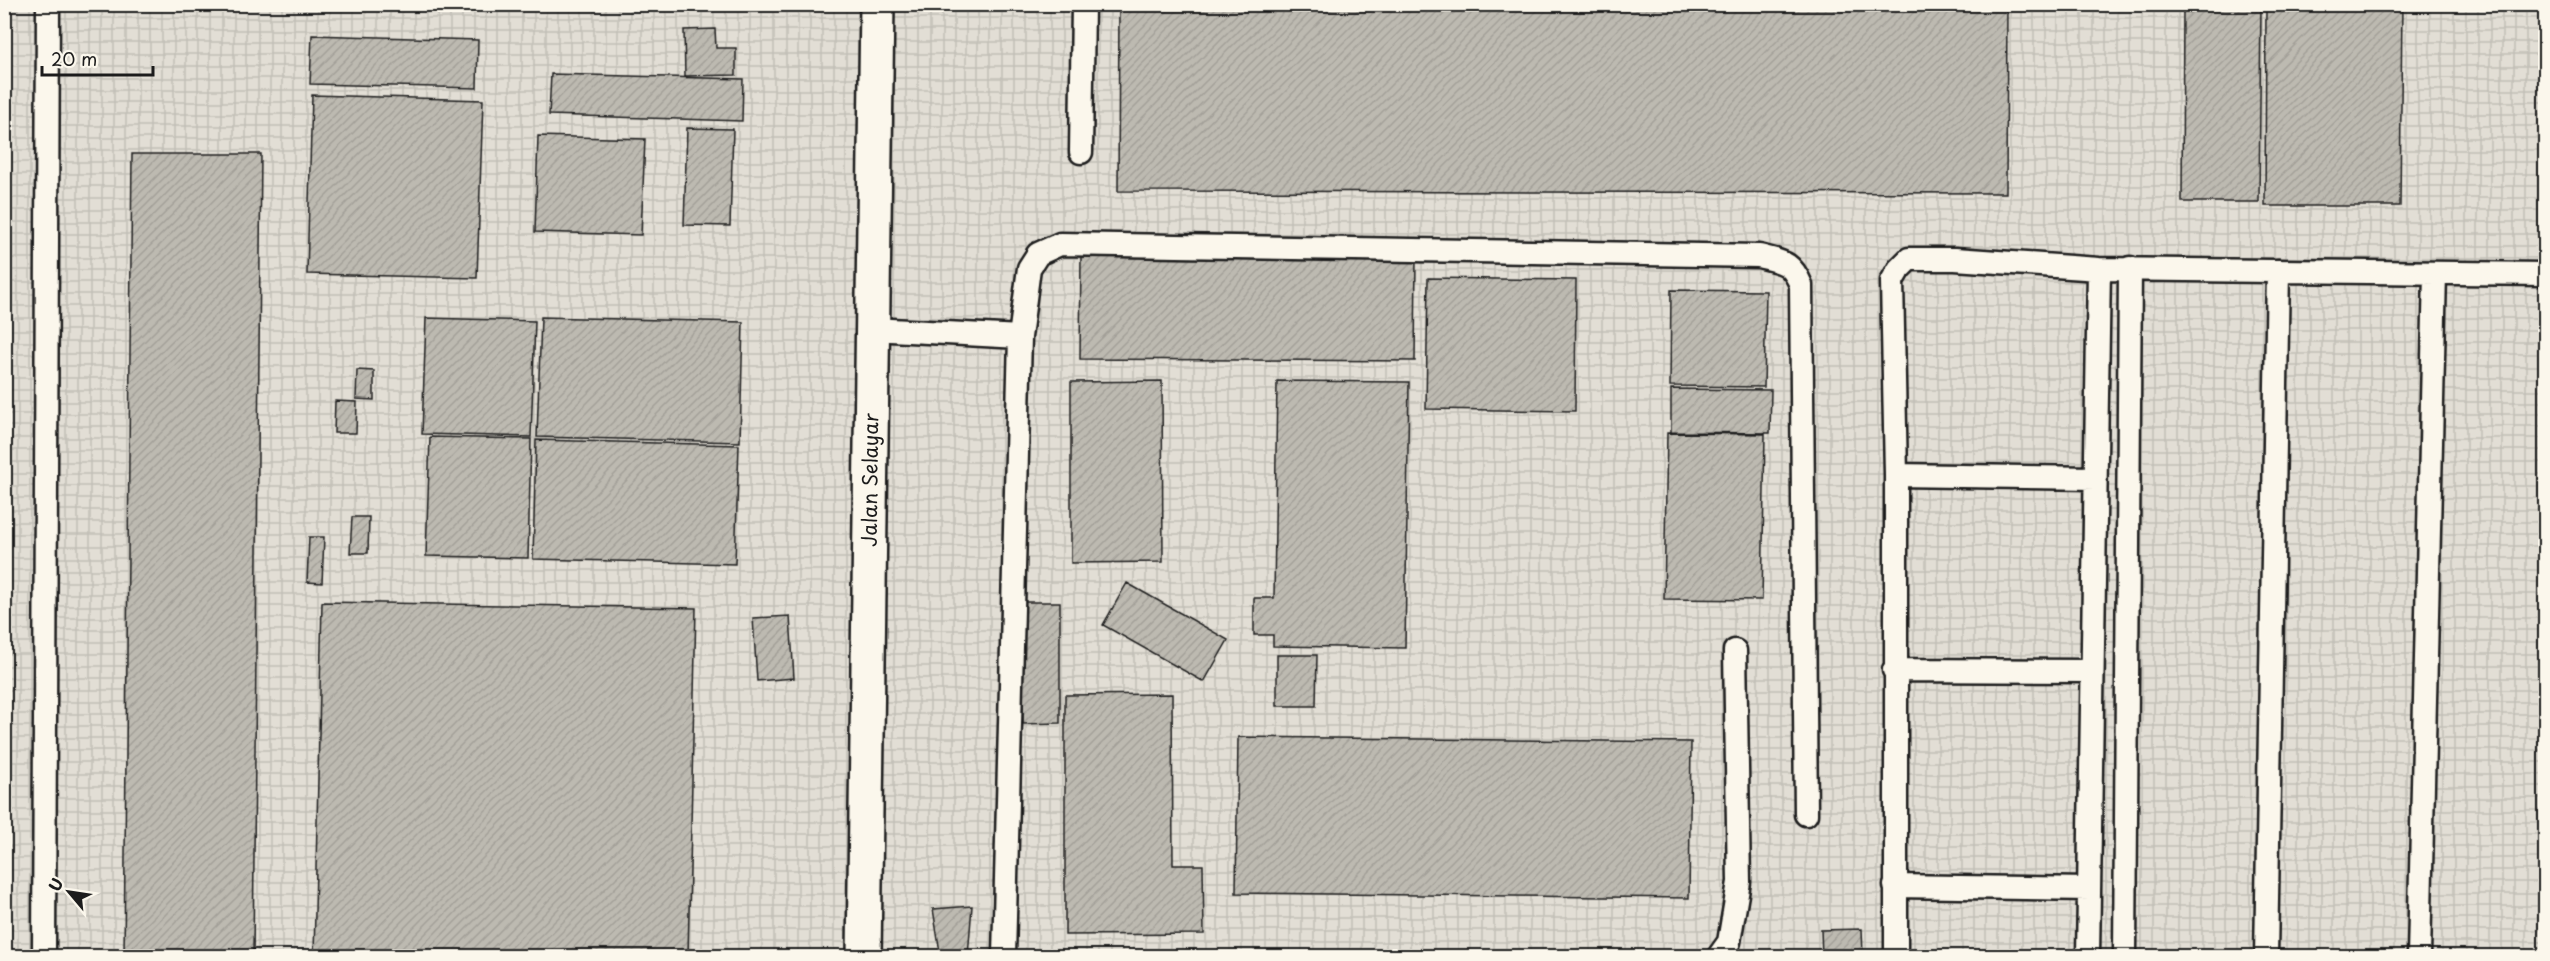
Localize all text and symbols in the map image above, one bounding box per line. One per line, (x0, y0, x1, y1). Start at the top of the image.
scale bar (42, 39, 153, 77)
text: 20 m (51, 45, 97, 72)
street label: Jalan Selayar (854, 413, 885, 547)
north arrow (39, 862, 99, 922)
text: U (42, 873, 68, 895)

